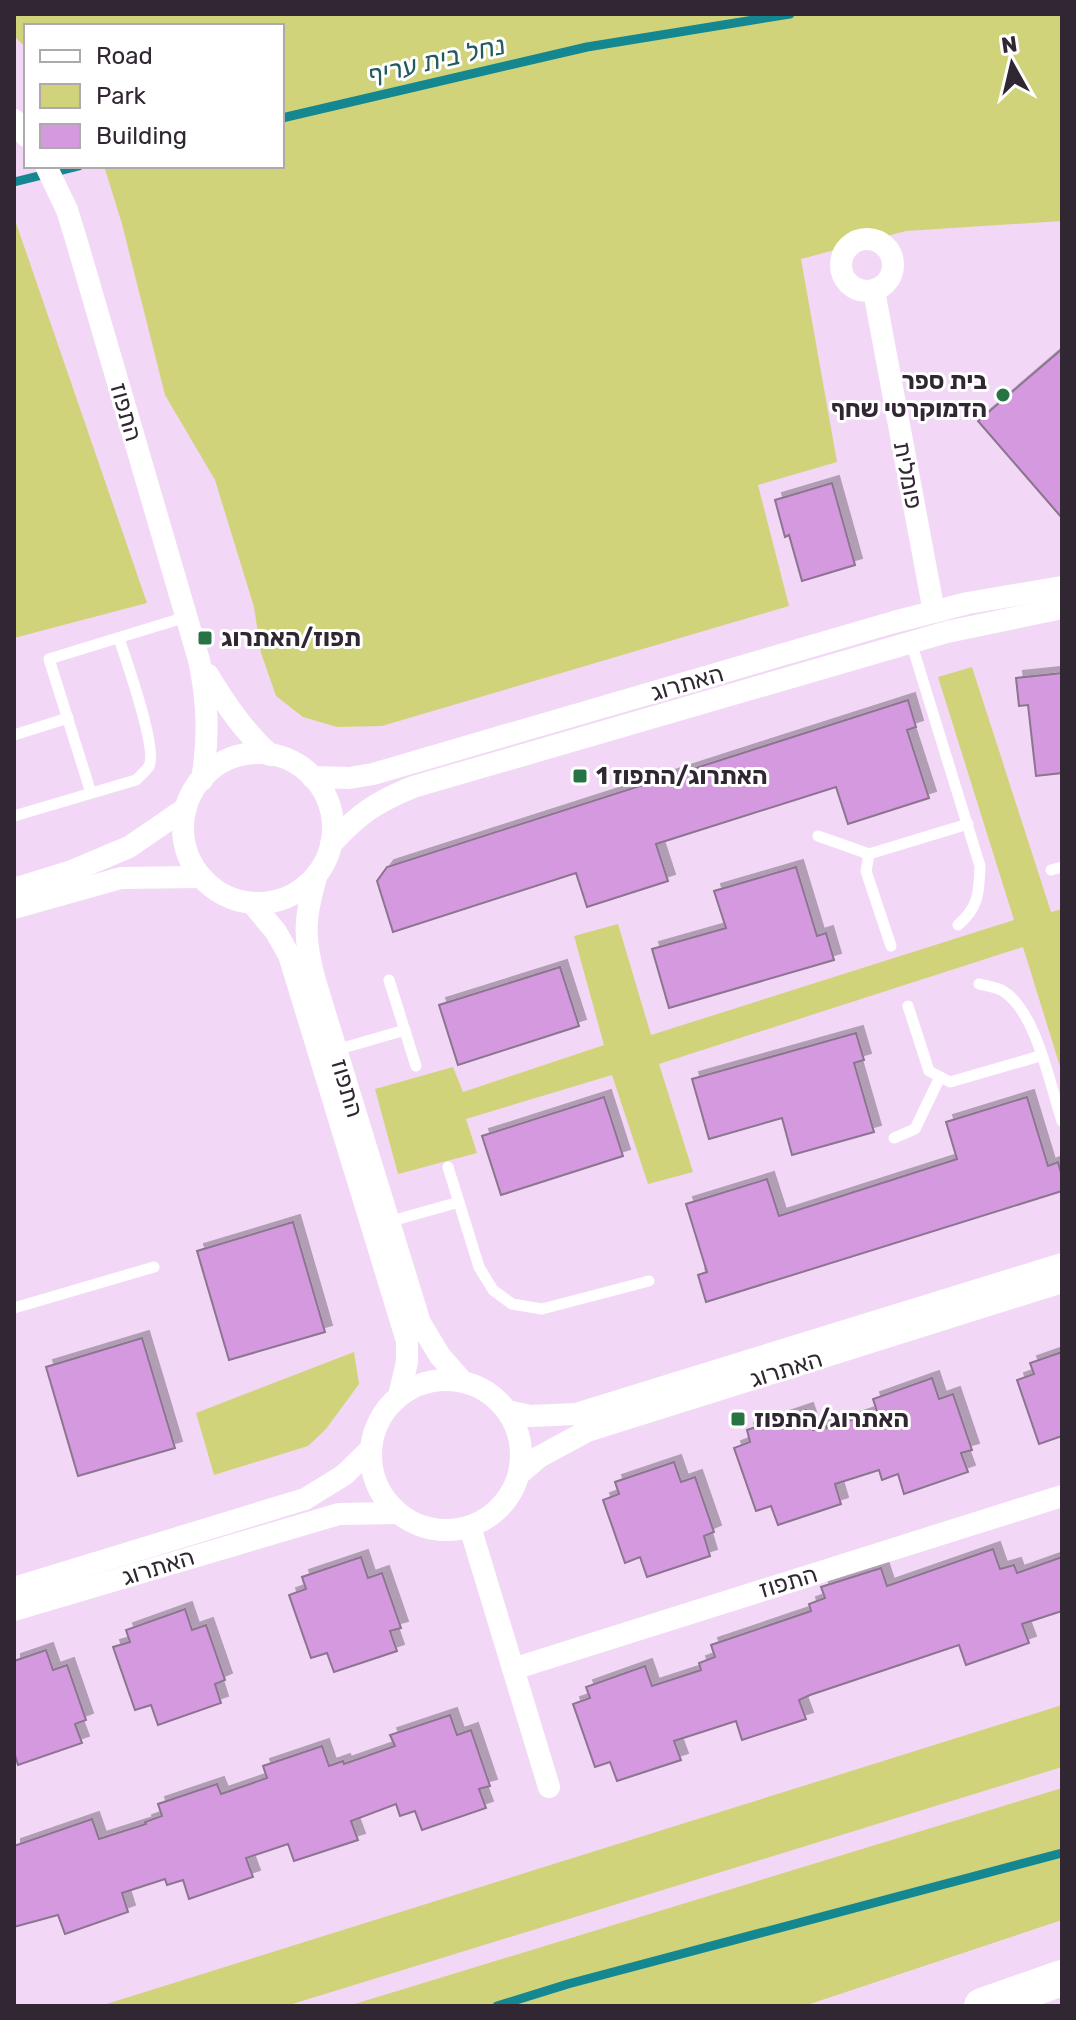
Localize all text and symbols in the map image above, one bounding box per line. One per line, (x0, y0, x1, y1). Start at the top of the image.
legend (24, 24, 284, 168)
north arrow (972, 24, 1052, 104)
water label: נחל בית עריף (364, 30, 508, 91)
text: N (1000, 30, 1019, 59)
text: Road (96, 42, 153, 70)
text: Park (96, 82, 147, 110)
text: Building (96, 122, 187, 150)
place label: בית ספר הדמוקרטי שחף (831, 367, 987, 423)
street label: התפוז (104, 379, 148, 445)
marker: בית ספר הדמוקרטי שחף (994, 386, 1012, 404)
street label: פומלית (888, 439, 928, 511)
place label: תפוז/האתרוג (221, 624, 361, 652)
marker: תפוז/האתרוג (196, 629, 214, 647)
street label: האתרוג (647, 659, 727, 707)
place label: האתרוג/התפוז 1 (596, 762, 767, 790)
marker: האתרוג/התפוז 1 (571, 767, 589, 785)
street label: התפוז (325, 1055, 369, 1121)
street label: האתרוג (746, 1345, 826, 1393)
place label: האתרוג/התפוז (754, 1405, 909, 1433)
marker: האתרוג/התפוז (729, 1410, 747, 1428)
street label: האתרוג (118, 1543, 198, 1591)
street label: התפוז (755, 1560, 821, 1604)

